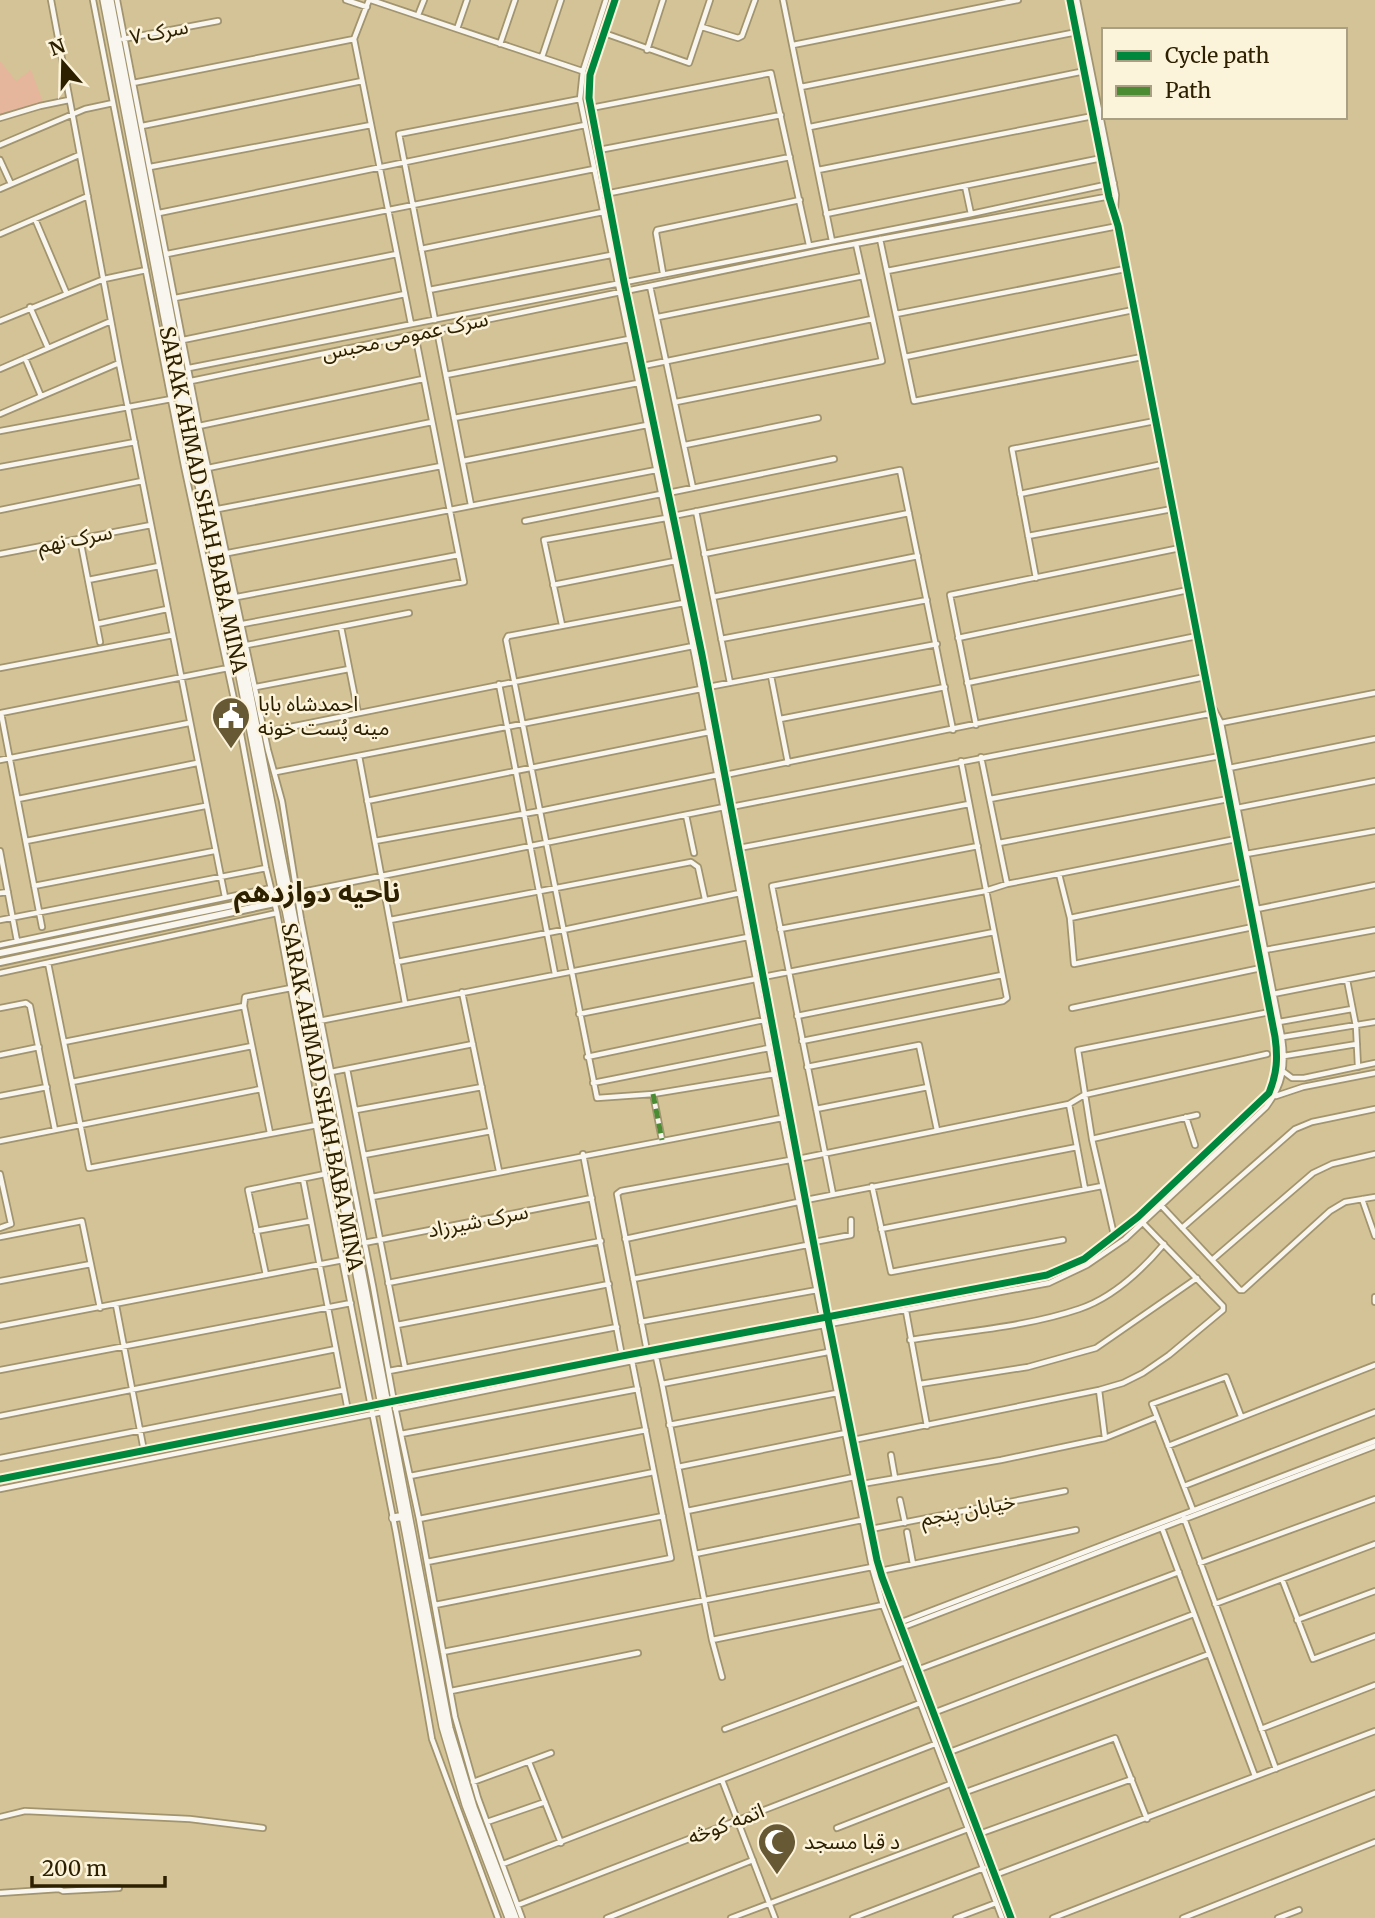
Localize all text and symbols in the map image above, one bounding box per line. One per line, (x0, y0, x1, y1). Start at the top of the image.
street label: سرک ۷ (127, 13, 191, 50)
north arrow (28, 28, 98, 98)
legend (1102, 28, 1347, 119)
text: N (46, 33, 68, 61)
text: Cycle path (1165, 42, 1269, 69)
text: Path (1165, 77, 1211, 104)
street label: سرک عمومی محبس (319, 305, 491, 366)
street label: SARAK AHMAD SHAH BABA MINA (153, 324, 254, 676)
street label: سرک نهم (35, 518, 115, 561)
place label: احمدشاه بابا مینه پُست خونه (258, 690, 389, 741)
public building icon: احمدشاه بابا مینه پُست خونه (210, 695, 252, 750)
district label: ناحیه دوازدهم (234, 874, 400, 914)
street label: SARAK AHMAD SHAH BABA MINA (275, 920, 370, 1274)
street label: سرک شیرزاد (425, 1198, 531, 1244)
street label: خیابان پنجم (918, 1487, 1018, 1534)
street label: اتمه کوڅه (684, 1797, 768, 1850)
mosque icon: د قبا مسجد (756, 1821, 798, 1876)
place label: د قبا مسجد (804, 1828, 900, 1855)
scale bar (32, 1844, 164, 1888)
text: 200 m (42, 1855, 107, 1882)

